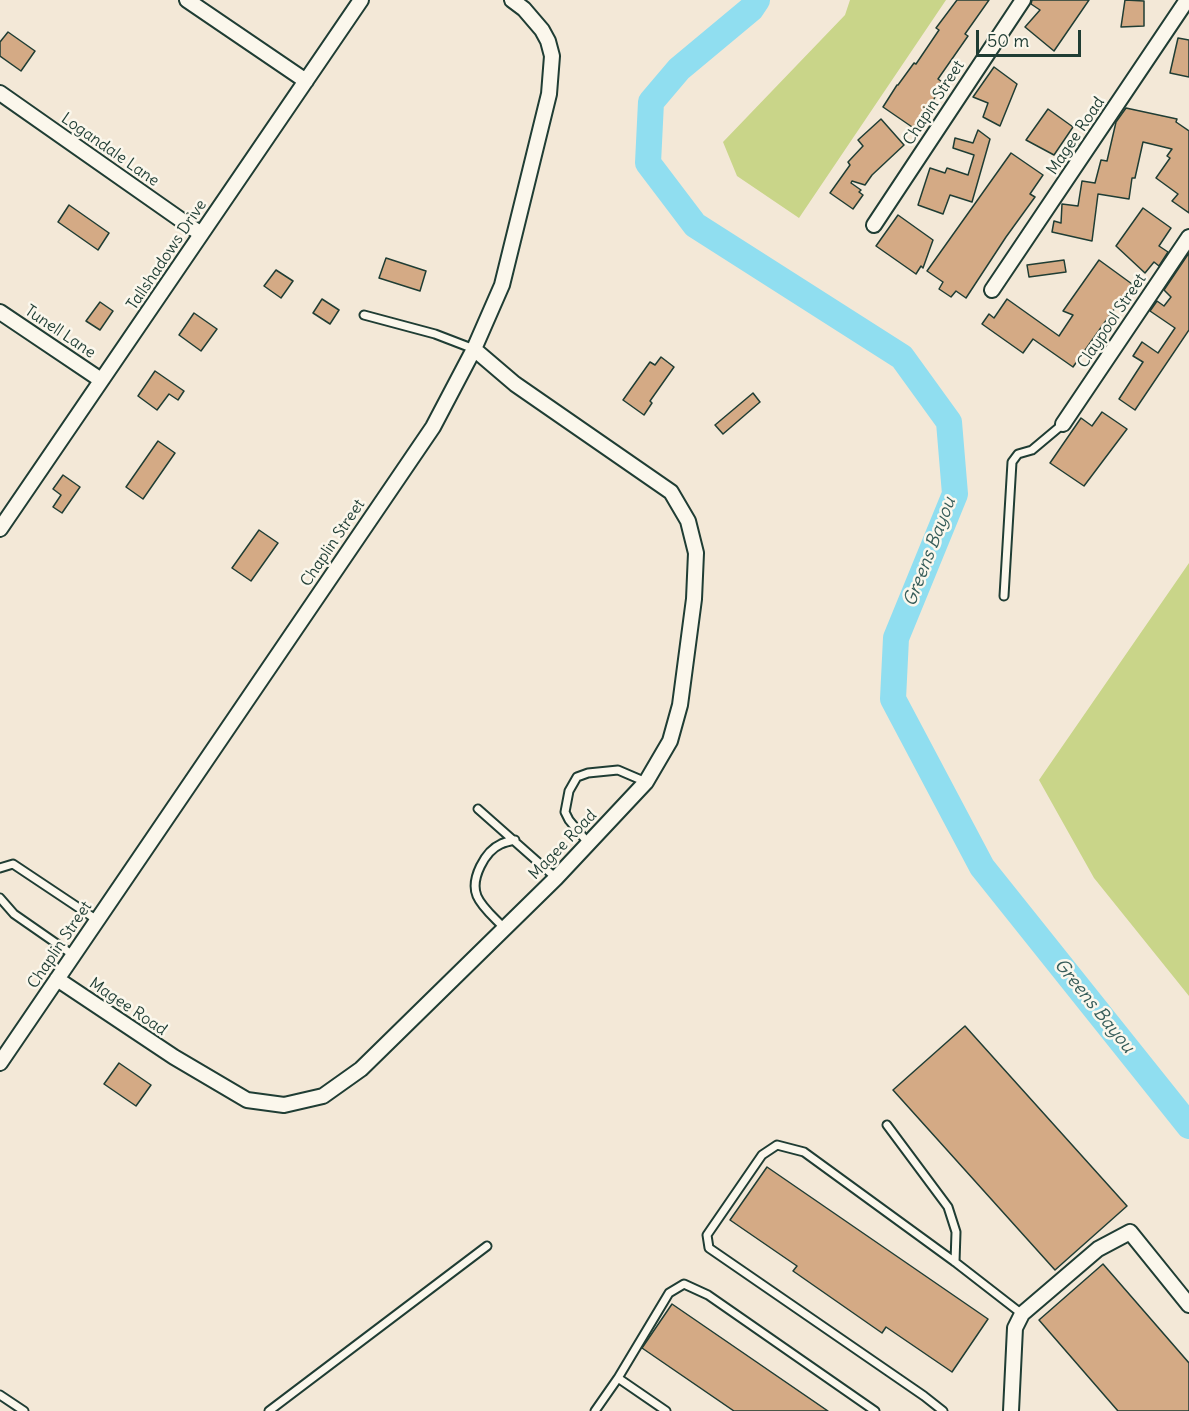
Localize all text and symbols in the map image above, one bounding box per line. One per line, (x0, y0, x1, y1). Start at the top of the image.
scale bar (979, 18, 1084, 56)
text: 50 m (987, 29, 1029, 52)
street label: Chapin Street (899, 57, 969, 149)
street label: Magee Road (1043, 94, 1109, 178)
street label: Logandale Lane (57, 109, 163, 191)
street label: Tallshadows Drive (123, 196, 211, 314)
street label: Claypool Street (1073, 270, 1151, 372)
street label: Tunell Lane (21, 301, 99, 363)
water label: Greens Bayou (899, 494, 961, 610)
street label: Chaplin Street (297, 496, 369, 590)
street label: Magee Road (525, 806, 601, 884)
street label: Chaplin Street (24, 898, 96, 992)
water label: Greens Bayou (1049, 955, 1139, 1057)
street label: Magee Road (86, 974, 170, 1040)

